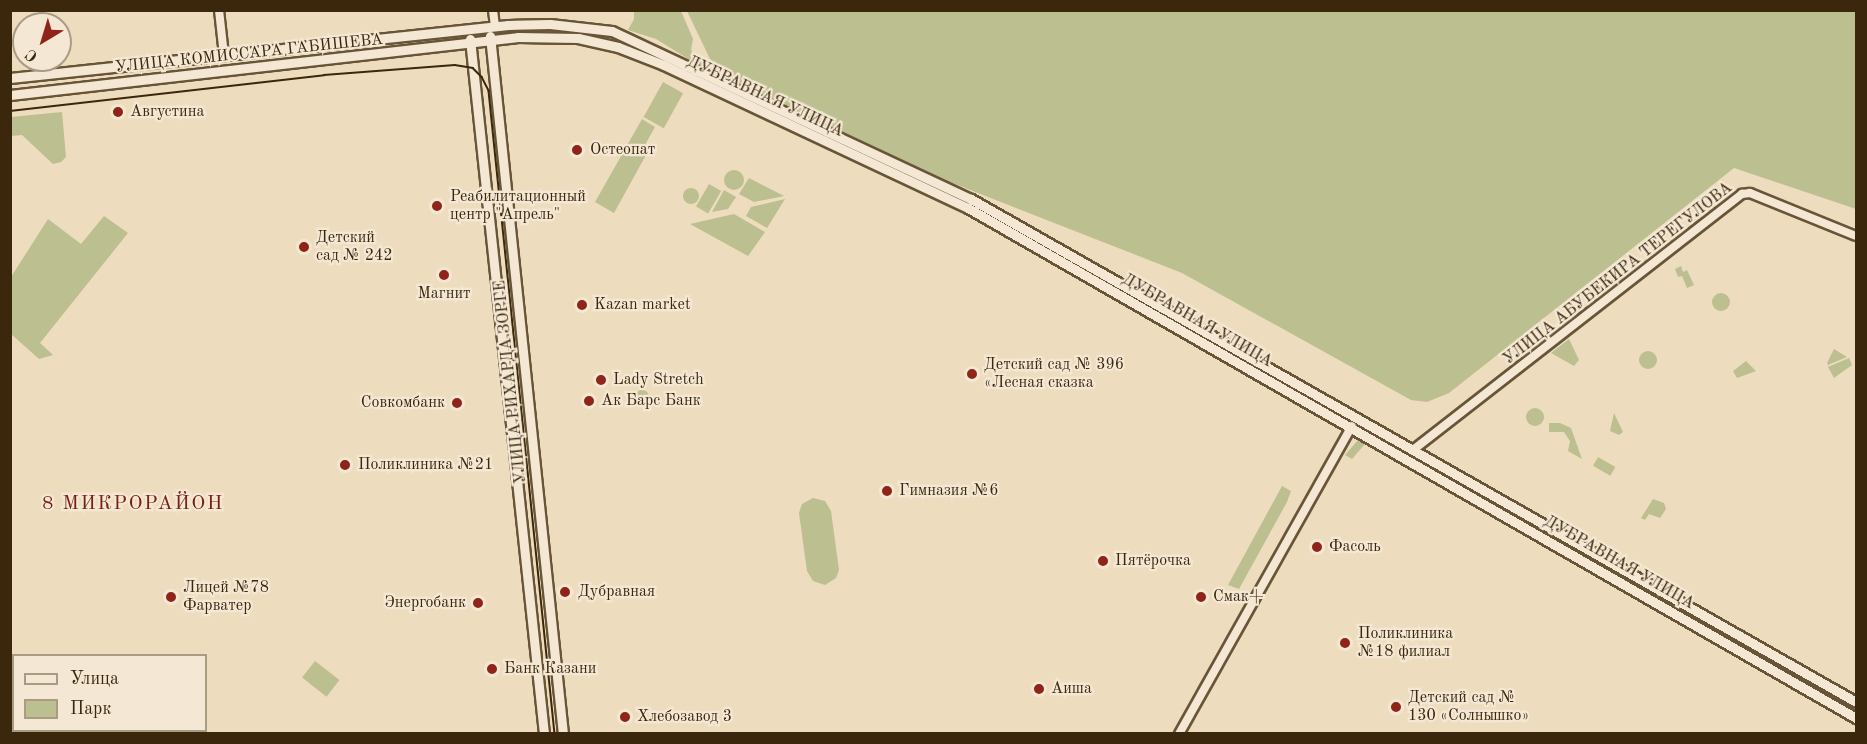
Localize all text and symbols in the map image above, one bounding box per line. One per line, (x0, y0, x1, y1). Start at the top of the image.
north arrow (12, 12, 72, 72)
street label: УЛИЦА КОМИССАРА ГАБИШЕВА (114, 30, 384, 78)
text: С (23, 45, 41, 64)
street label: ДУБРАВНАЯ УЛИЦА (684, 52, 846, 142)
place label: Августина (130, 102, 204, 122)
marker: Августина (111, 105, 125, 119)
place label: Остеопат (590, 140, 655, 160)
marker: Остеопат (568, 141, 586, 159)
street label: УЛИЦА АБУБЕКИРА ТЕРЕГУЛОВА (1500, 179, 1736, 369)
place label: Реабилитационный центр "Апрель" (450, 187, 586, 225)
marker: Реабилитационный центр "Апрель" (428, 197, 446, 215)
place label: Детский сад № 242 (316, 228, 393, 266)
marker: Детский сад № 242 (297, 240, 311, 254)
marker: Магнит (437, 268, 451, 282)
street label: ДУБРАВНАЯ УЛИЦА (1118, 270, 1276, 372)
street label: УЛИЦА РИХАРДА ЗОРГЕ (491, 279, 531, 485)
place label: Магнит (417, 284, 471, 304)
place label: Kazan market (594, 295, 691, 315)
marker: Kazan market (575, 298, 589, 312)
place label: Детский сад № 396 «Лесная сказка (984, 355, 1124, 393)
marker: Детский сад № 396 «Лесная сказка (965, 367, 979, 381)
place label: Lady Stretch (613, 370, 704, 390)
marker: Lady Stretch (594, 373, 608, 387)
place label: Ак Барс Банк (601, 391, 701, 411)
place label: Совкомбанк (361, 393, 445, 413)
marker: Ак Барс Банк (582, 394, 596, 408)
marker: Совкомбанк (450, 396, 464, 410)
place label: Поликлиника №21 (358, 455, 493, 475)
marker: Поликлиника №21 (336, 456, 354, 474)
place label: Гимназия №6 (899, 481, 999, 501)
marker: Гимназия №6 (880, 484, 894, 498)
district label: 8 МИКРОРАЙОН (42, 492, 224, 516)
street label: ДУБРАВНАЯ УЛИЦА (1540, 512, 1698, 614)
place label: Фасоль (1329, 537, 1381, 557)
marker: Фасоль (1310, 540, 1324, 554)
place label: Пятёрочка (1115, 551, 1191, 571)
marker: Пятёрочка (1096, 554, 1110, 568)
place label: Лицей №78 Фарватер (183, 578, 269, 616)
place label: Дубравная (578, 582, 655, 602)
marker: Дубравная (556, 583, 574, 601)
place label: Смак+ (1213, 587, 1264, 607)
marker: Лицей №78 Фарватер (164, 590, 178, 604)
marker: Смак+ (1194, 590, 1208, 604)
place label: Энергобанк (385, 593, 466, 613)
marker: Энергобанк (471, 596, 485, 610)
place label: Поликлиника №18 филиал (1358, 624, 1453, 662)
marker: Поликлиника №18 филиал (1336, 634, 1354, 652)
legend (12, 654, 207, 732)
place label: Банк Казани (504, 659, 596, 679)
marker: Банк Казани (485, 662, 499, 676)
text: Улица (70, 670, 119, 688)
place label: Аиша (1051, 679, 1092, 699)
marker: Аиша (1032, 682, 1046, 696)
place label: Детский сад № 130 «Солнышко» (1408, 688, 1529, 726)
text: Парк (70, 700, 111, 718)
marker: Детский сад № 130 «Солнышко» (1389, 700, 1403, 714)
place label: Хлебозавод 3 (637, 707, 732, 727)
marker: Хлебозавод 3 (618, 710, 632, 724)

